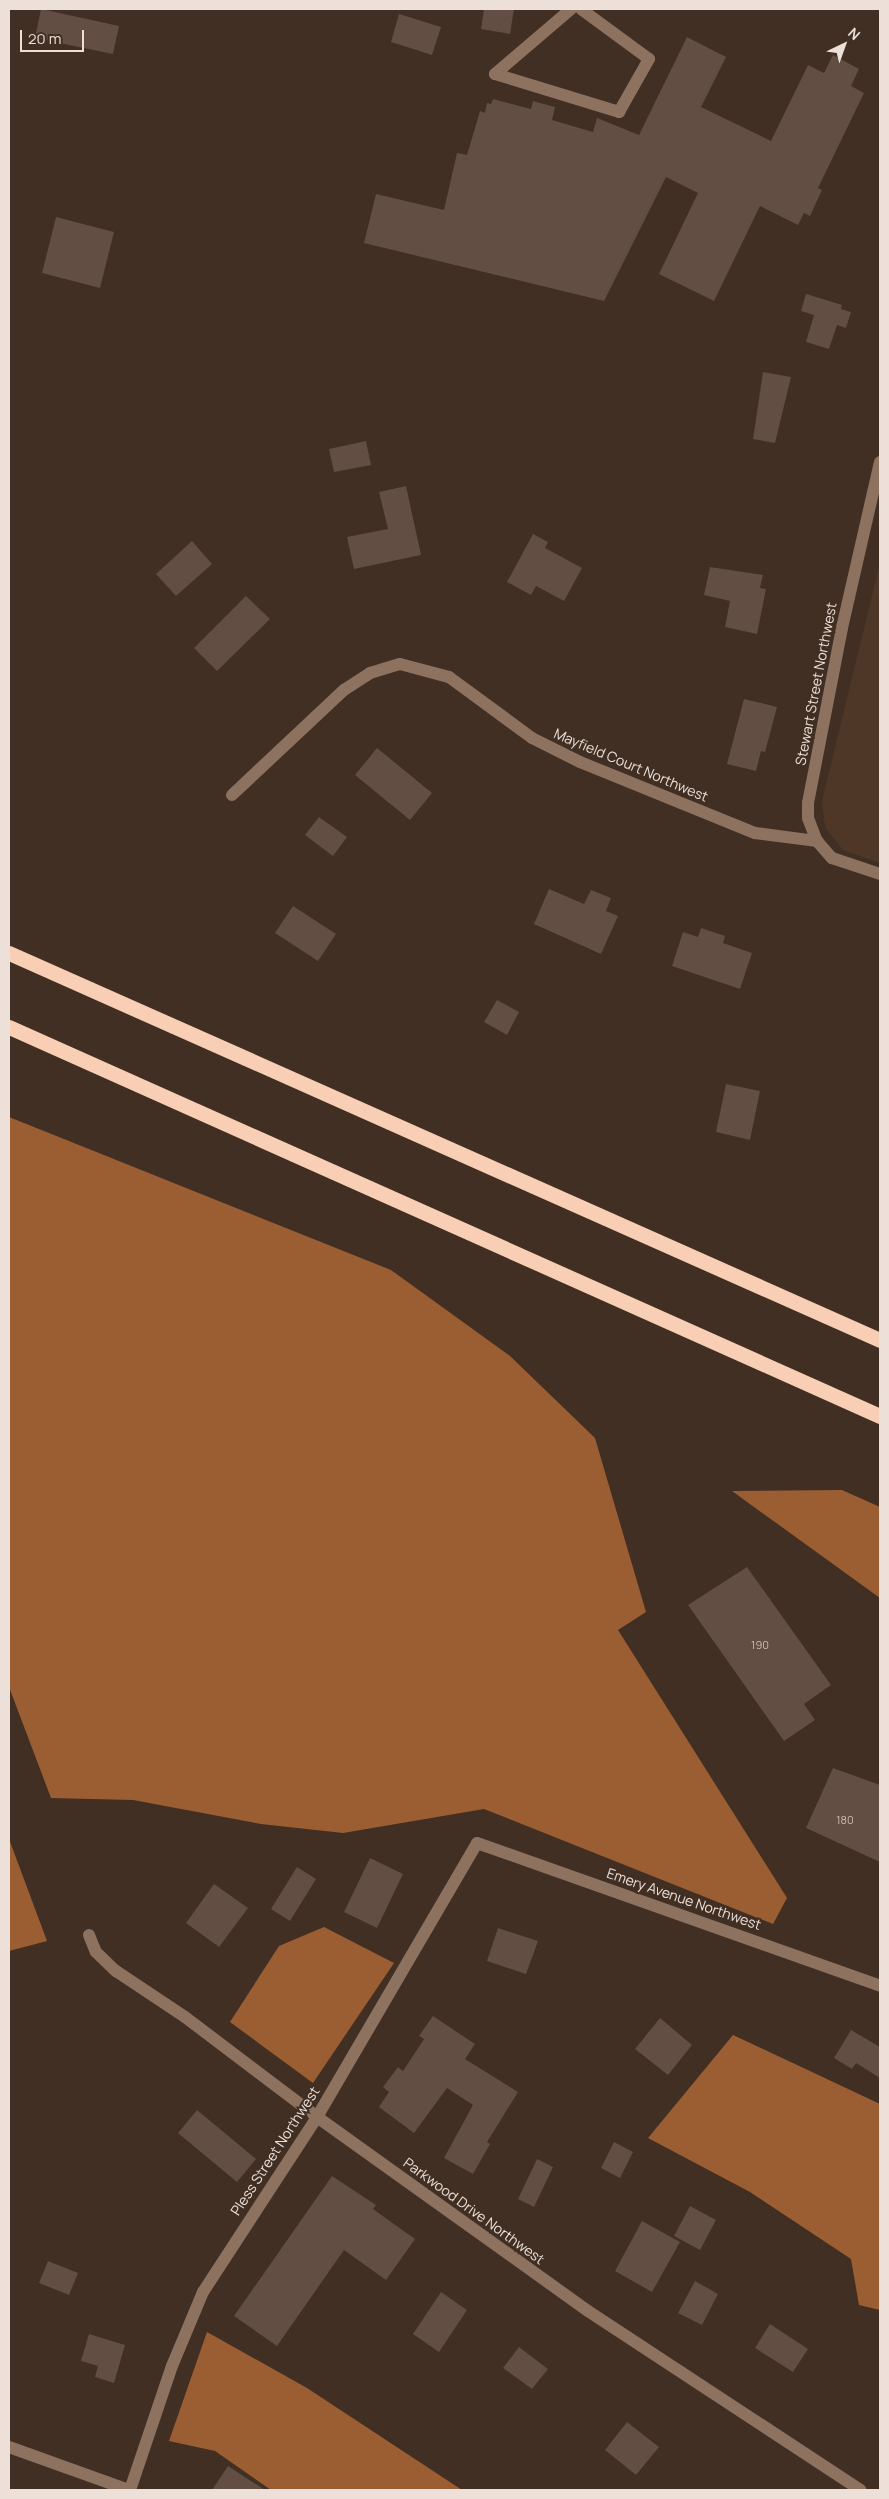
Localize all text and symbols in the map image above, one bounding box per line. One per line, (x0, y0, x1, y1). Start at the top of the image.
scale bar (22, 20, 86, 52)
north arrow (819, 20, 869, 70)
text: N (844, 23, 864, 44)
text: 20 m (28, 28, 61, 49)
street label: Stewart Street Northwest (792, 601, 840, 767)
street label: Mayfield Court Northwest (551, 725, 711, 805)
house number: 190 (751, 1638, 769, 1652)
house number: 180 (836, 1813, 854, 1827)
street label: Emery Avenue Northwest (605, 1865, 763, 1933)
street label: Pless Street Northwest (227, 2084, 323, 2218)
street label: Parkwood Drive Northwest (400, 2154, 548, 2268)

